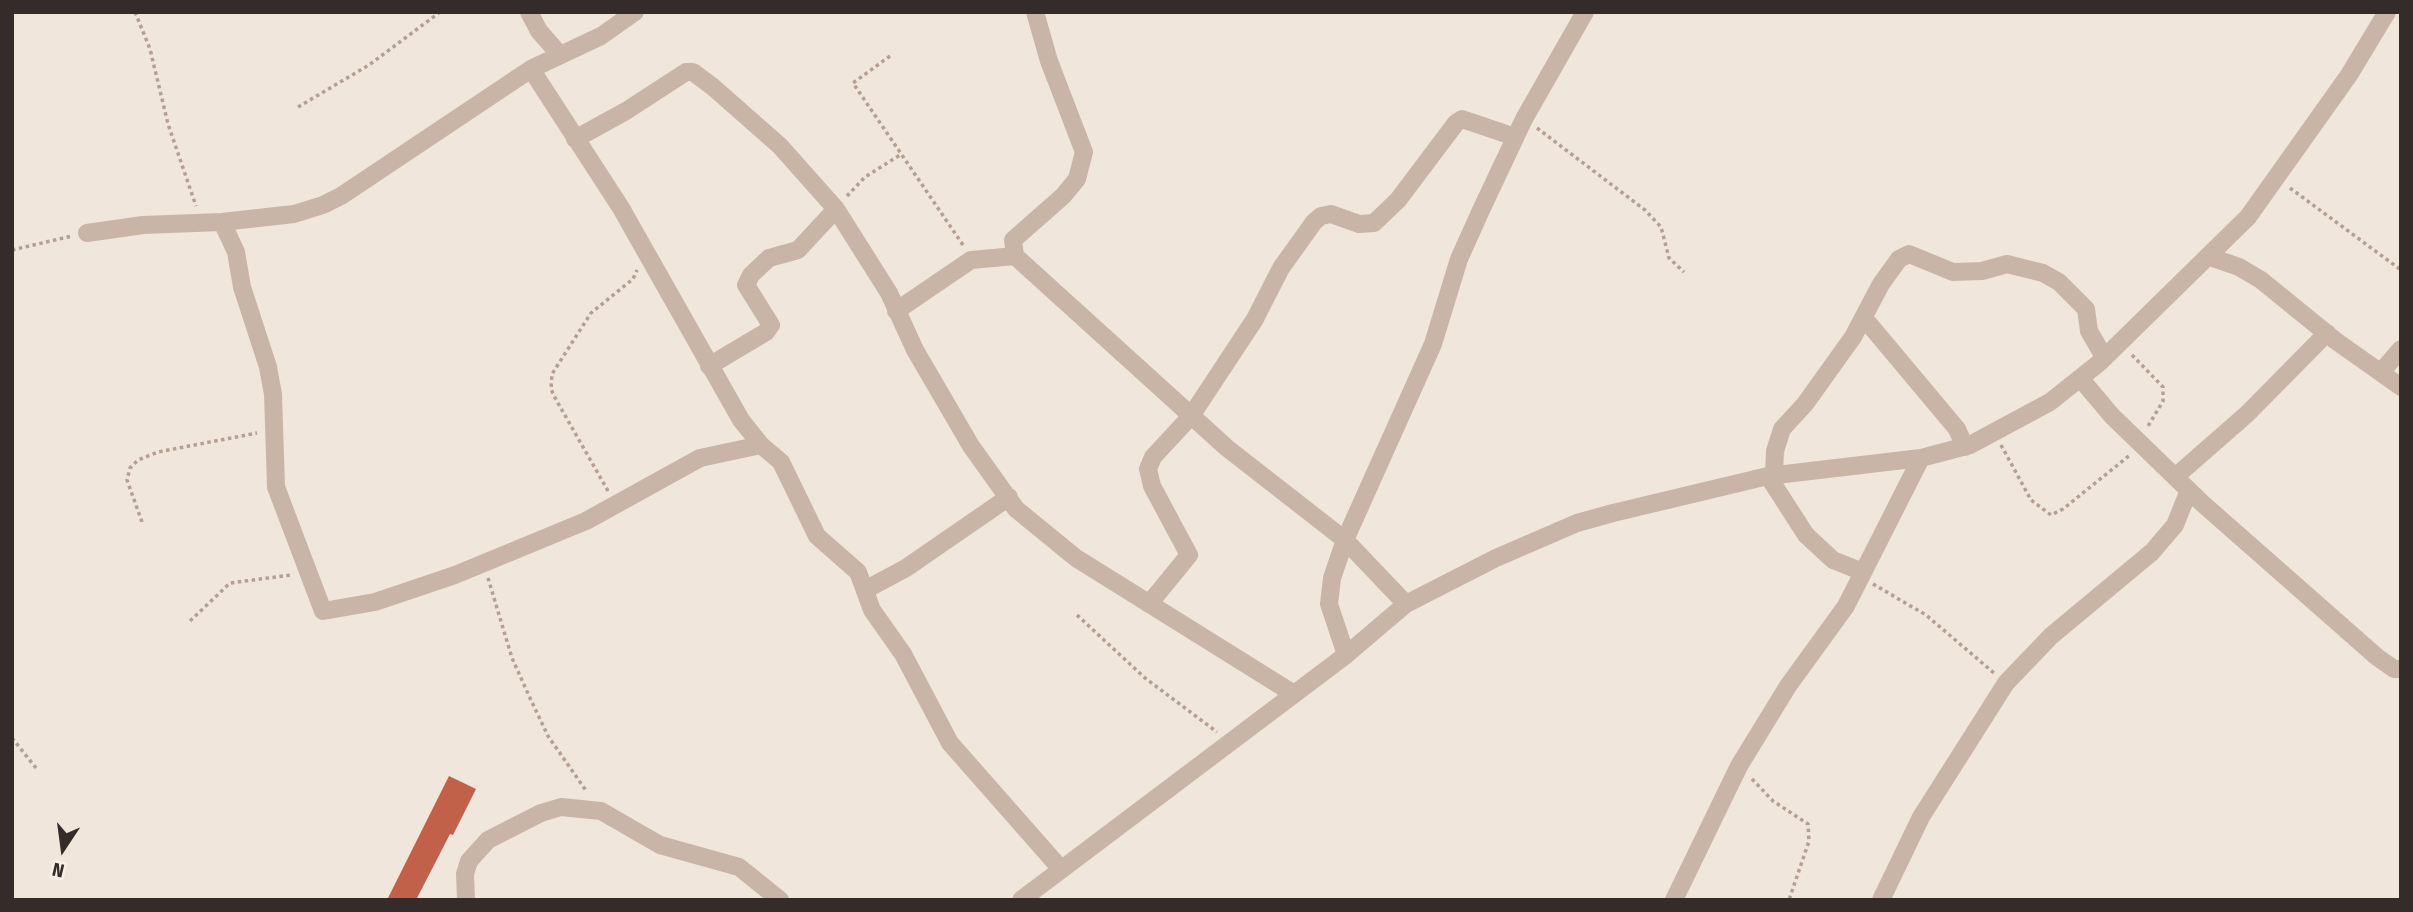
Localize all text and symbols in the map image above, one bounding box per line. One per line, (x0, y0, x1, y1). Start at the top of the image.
north arrow (28, 814, 98, 884)
text: N (50, 857, 66, 882)

